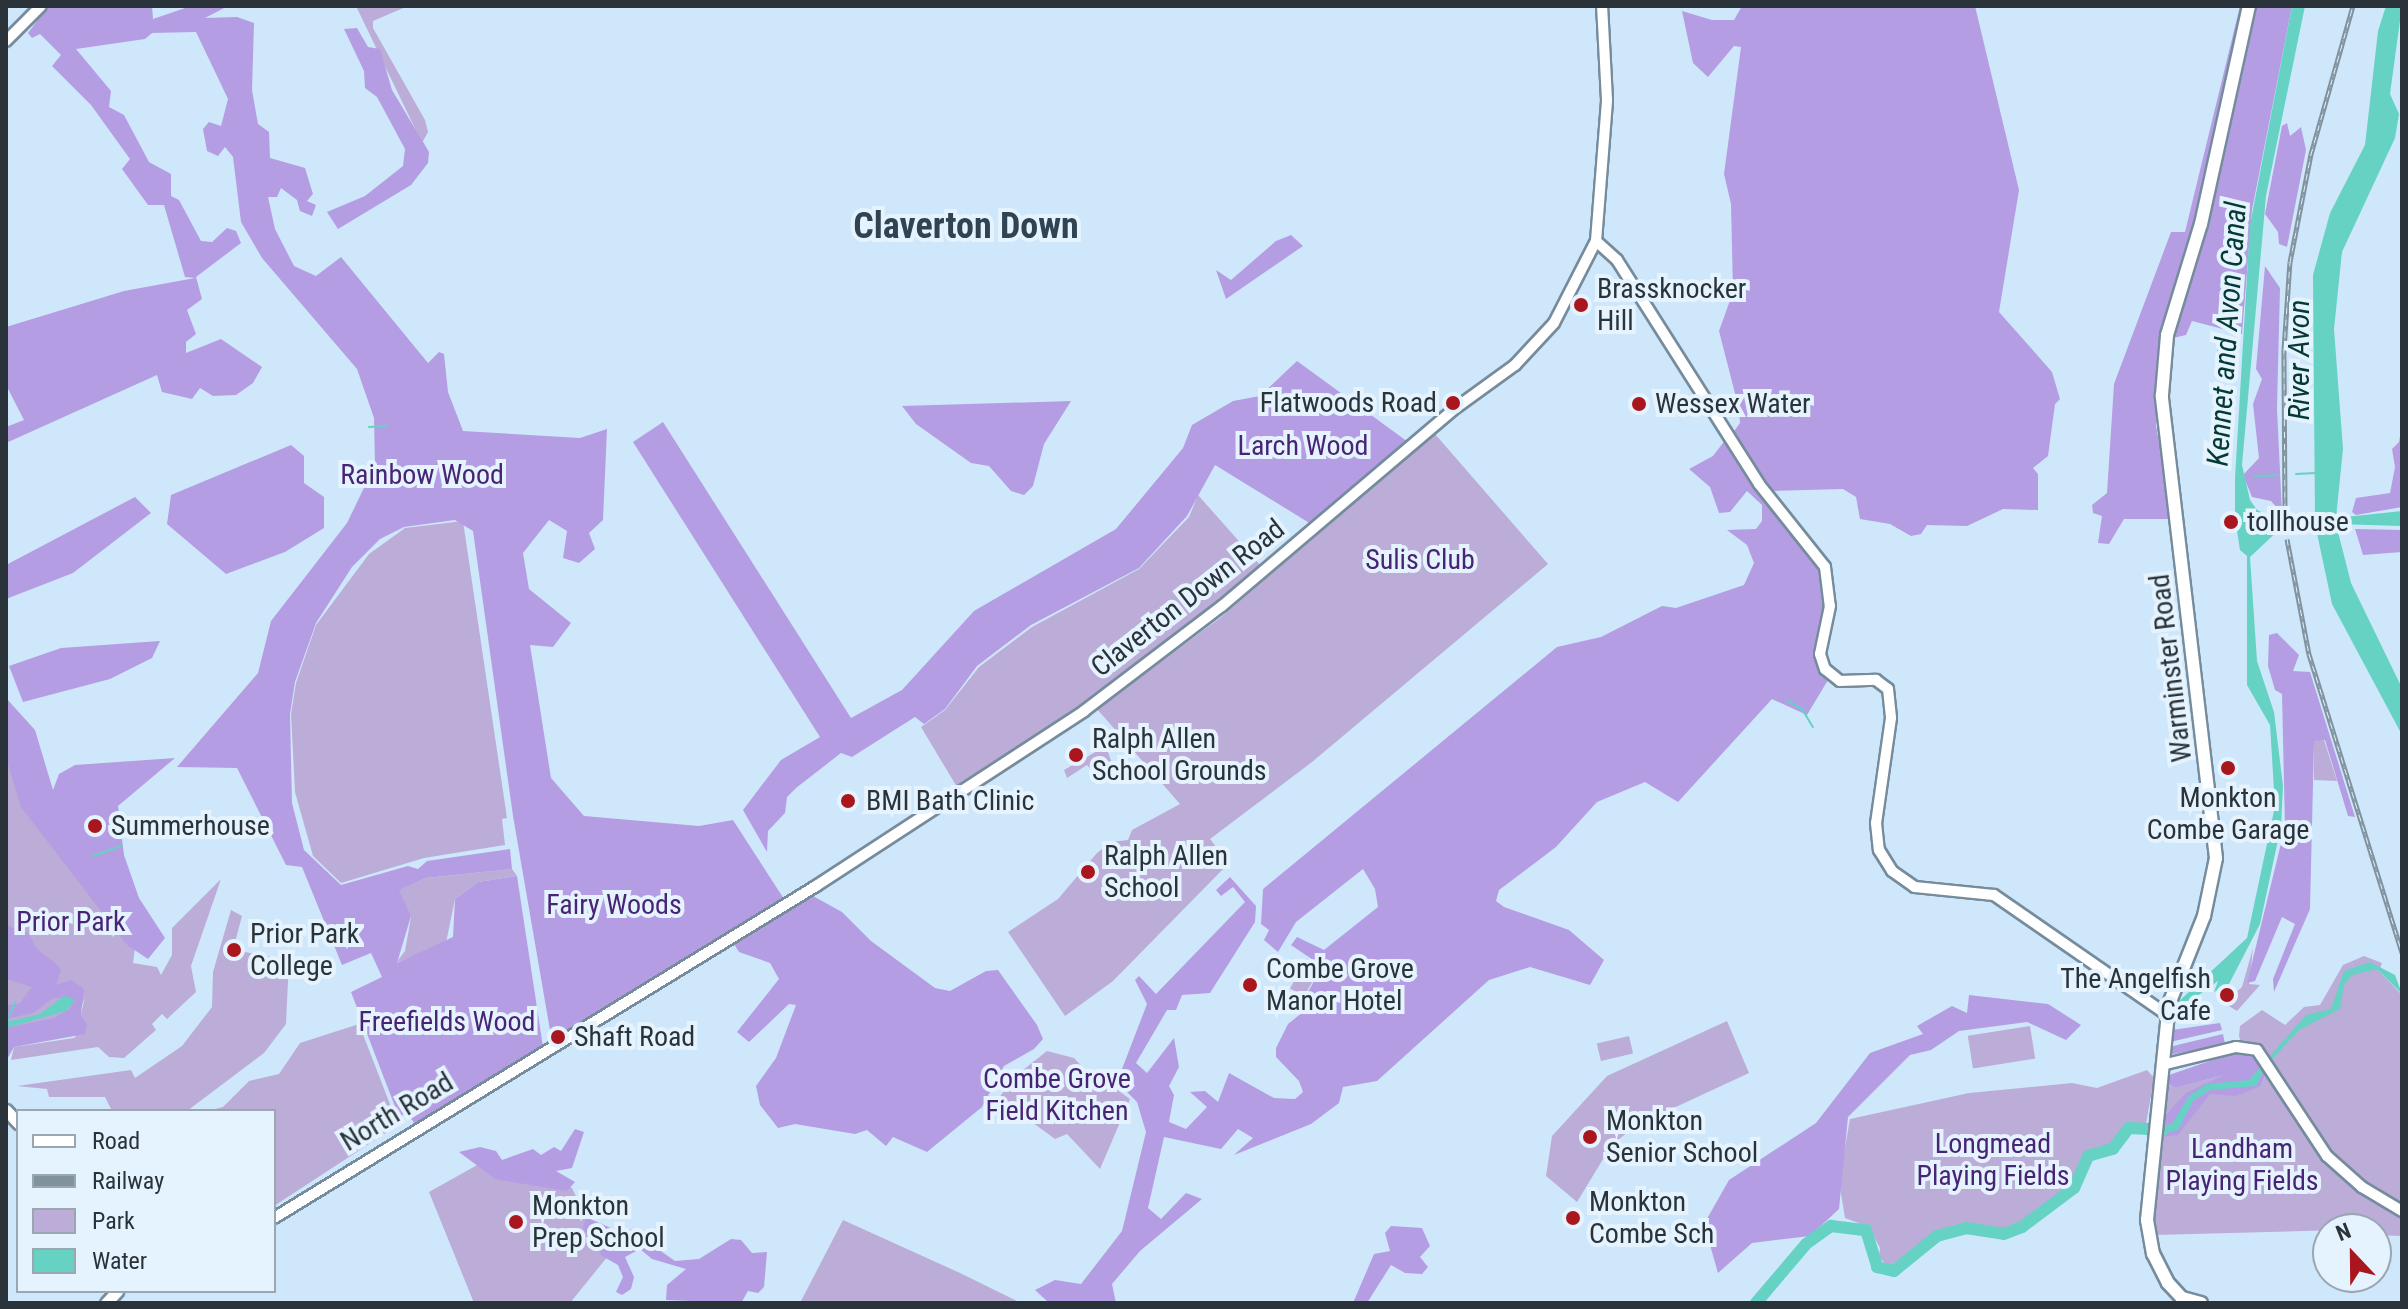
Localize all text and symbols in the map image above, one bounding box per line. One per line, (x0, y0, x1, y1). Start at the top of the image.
water label: Kennet and Avon Canal (2200, 201, 2254, 467)
district label: Claverton Down (853, 205, 1079, 249)
place label: Brassknocker Hill (1597, 272, 1746, 338)
marker: Brassknocker Hill (1572, 296, 1590, 314)
water label: River Avon (2281, 300, 2317, 420)
place label: Flatwoods Road (1260, 386, 1437, 420)
place label: Wessex Water (1655, 387, 1811, 421)
marker: Flatwoods Road (1444, 394, 1462, 412)
marker: Wessex Water (1630, 395, 1648, 413)
park label: Larch Wood (1238, 429, 1368, 463)
park label: Rainbow Wood (340, 458, 504, 492)
place label: tollhouse (2247, 505, 2349, 539)
street label: Claverton Down Road (1085, 512, 1291, 684)
marker: tollhouse (2222, 513, 2240, 531)
park label: Sulis Club (1365, 543, 1475, 577)
street label: Warminster Road (2143, 572, 2199, 764)
place label: Ralph Allen School Grounds (1092, 722, 1267, 788)
marker: Ralph Allen School Grounds (1067, 746, 1085, 764)
marker: Monkton Combe Garage (2219, 759, 2237, 777)
place label: Monkton Combe Garage (2147, 781, 2309, 847)
place label: BMI Bath Clinic (866, 784, 1034, 818)
marker: BMI Bath Clinic (837, 790, 859, 812)
place label: Summerhouse (111, 809, 270, 843)
marker: Summerhouse (86, 817, 104, 835)
place label: Ralph Allen School (1104, 839, 1228, 905)
marker: Ralph Allen School (1079, 863, 1097, 881)
park label: Fairy Woods (546, 888, 682, 922)
park label: Prior Park (16, 905, 126, 939)
place label: Prior Park College (250, 917, 359, 983)
marker: Prior Park College (225, 941, 243, 959)
place label: Combe Grove Manor Hotel (1266, 952, 1414, 1018)
place label: The Angelfish Cafe (2060, 962, 2211, 1028)
marker: Combe Grove Manor Hotel (1241, 976, 1259, 994)
marker: The Angelfish Cafe (2218, 986, 2236, 1004)
park label: Freefields Wood (359, 1005, 535, 1039)
place label: Shaft Road (574, 1020, 695, 1054)
marker: Shaft Road (549, 1028, 567, 1046)
park label: Combe Grove Field Kitchen (983, 1062, 1131, 1128)
street label: North Road (335, 1065, 459, 1159)
place label: Monkton Senior School (1606, 1104, 1758, 1170)
legend (16, 1109, 276, 1293)
text: Road (92, 1127, 140, 1155)
park label: Longmead Playing Fields (1916, 1127, 2070, 1193)
marker: Monkton Senior School (1581, 1128, 1599, 1146)
park label: Landham Playing Fields (2165, 1132, 2319, 1198)
text: Railway (92, 1167, 164, 1195)
place label: Monkton Combe Sch (1589, 1185, 1714, 1251)
place label: Monkton Prep School (532, 1189, 665, 1255)
text: Park (92, 1207, 135, 1235)
marker: Monkton Combe Sch (1564, 1209, 1582, 1227)
marker: Monkton Prep School (507, 1213, 525, 1231)
north arrow (2312, 1213, 2392, 1293)
text: N (2333, 1218, 2354, 1246)
text: Water (92, 1247, 147, 1275)

